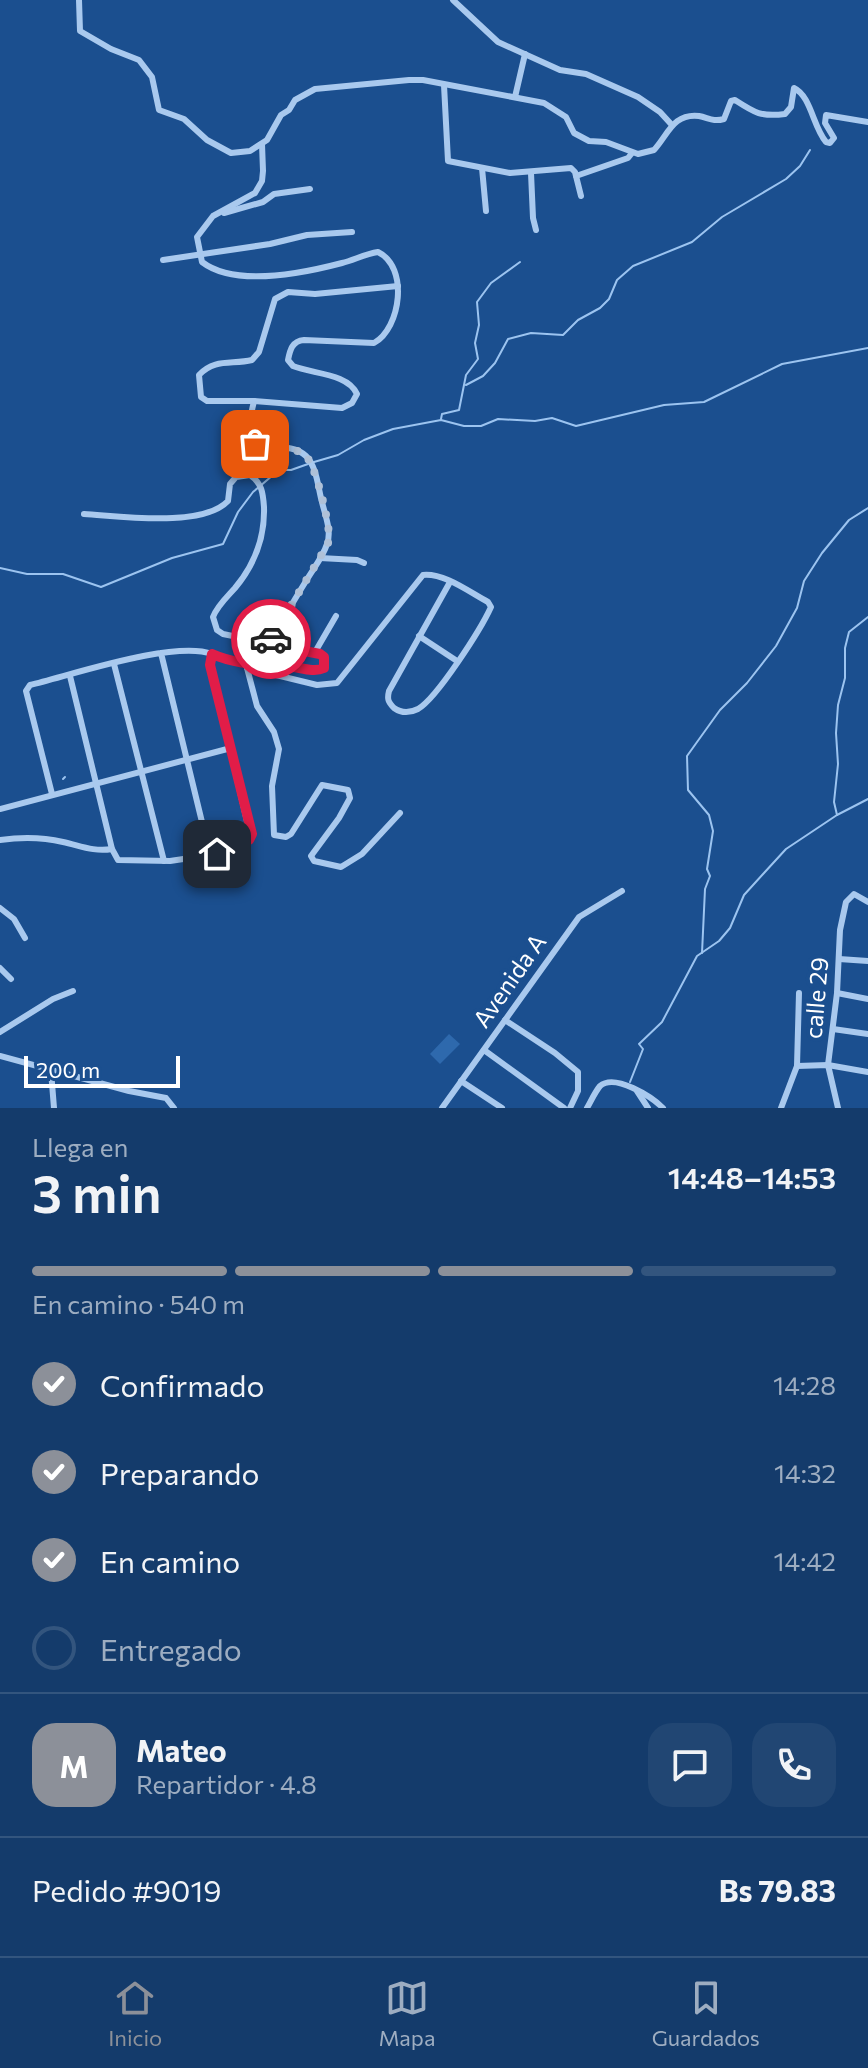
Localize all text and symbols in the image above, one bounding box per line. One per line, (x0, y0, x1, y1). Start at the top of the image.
pin (221, 410, 289, 478)
icon: bag (233, 422, 277, 466)
courier (231, 599, 311, 679)
icon: car (249, 617, 293, 661)
pin (183, 820, 251, 888)
icon: home (195, 832, 239, 876)
street label: Avenida A (466, 928, 552, 1033)
street label: calle 29 (798, 956, 834, 1040)
scale bar (24, 1052, 180, 1088)
text: 200 m (36, 1056, 100, 1083)
text: Llega en (32, 1131, 128, 1162)
text: 14:48–14:53 (668, 1158, 836, 1195)
text: 3 min (32, 1160, 161, 1224)
text: En camino · 540 m (32, 1288, 245, 1319)
icon: check (32, 1362, 76, 1406)
text: Confirmado (100, 1366, 264, 1403)
text: 14:28 (773, 1369, 836, 1400)
icon: check (32, 1450, 76, 1494)
text: Preparando (100, 1454, 259, 1491)
text: 14:32 (774, 1457, 836, 1488)
icon: check (32, 1538, 76, 1582)
text: En camino (100, 1542, 240, 1579)
text: 14:42 (774, 1545, 836, 1576)
text: Entregado (100, 1630, 242, 1667)
button: chat (648, 1723, 732, 1807)
button: phone (752, 1723, 836, 1807)
text: Mateo (136, 1731, 227, 1768)
text: M (60, 1747, 88, 1784)
text: Repartidor · 4.8 (136, 1768, 317, 1799)
text: Pedido #9019 (32, 1871, 221, 1908)
text: Bs 79.83 (719, 1871, 836, 1908)
tab: Inicio (108, 1976, 162, 2051)
tab: Mapa (379, 1976, 435, 2051)
tab: Guardados (652, 1976, 760, 2051)

